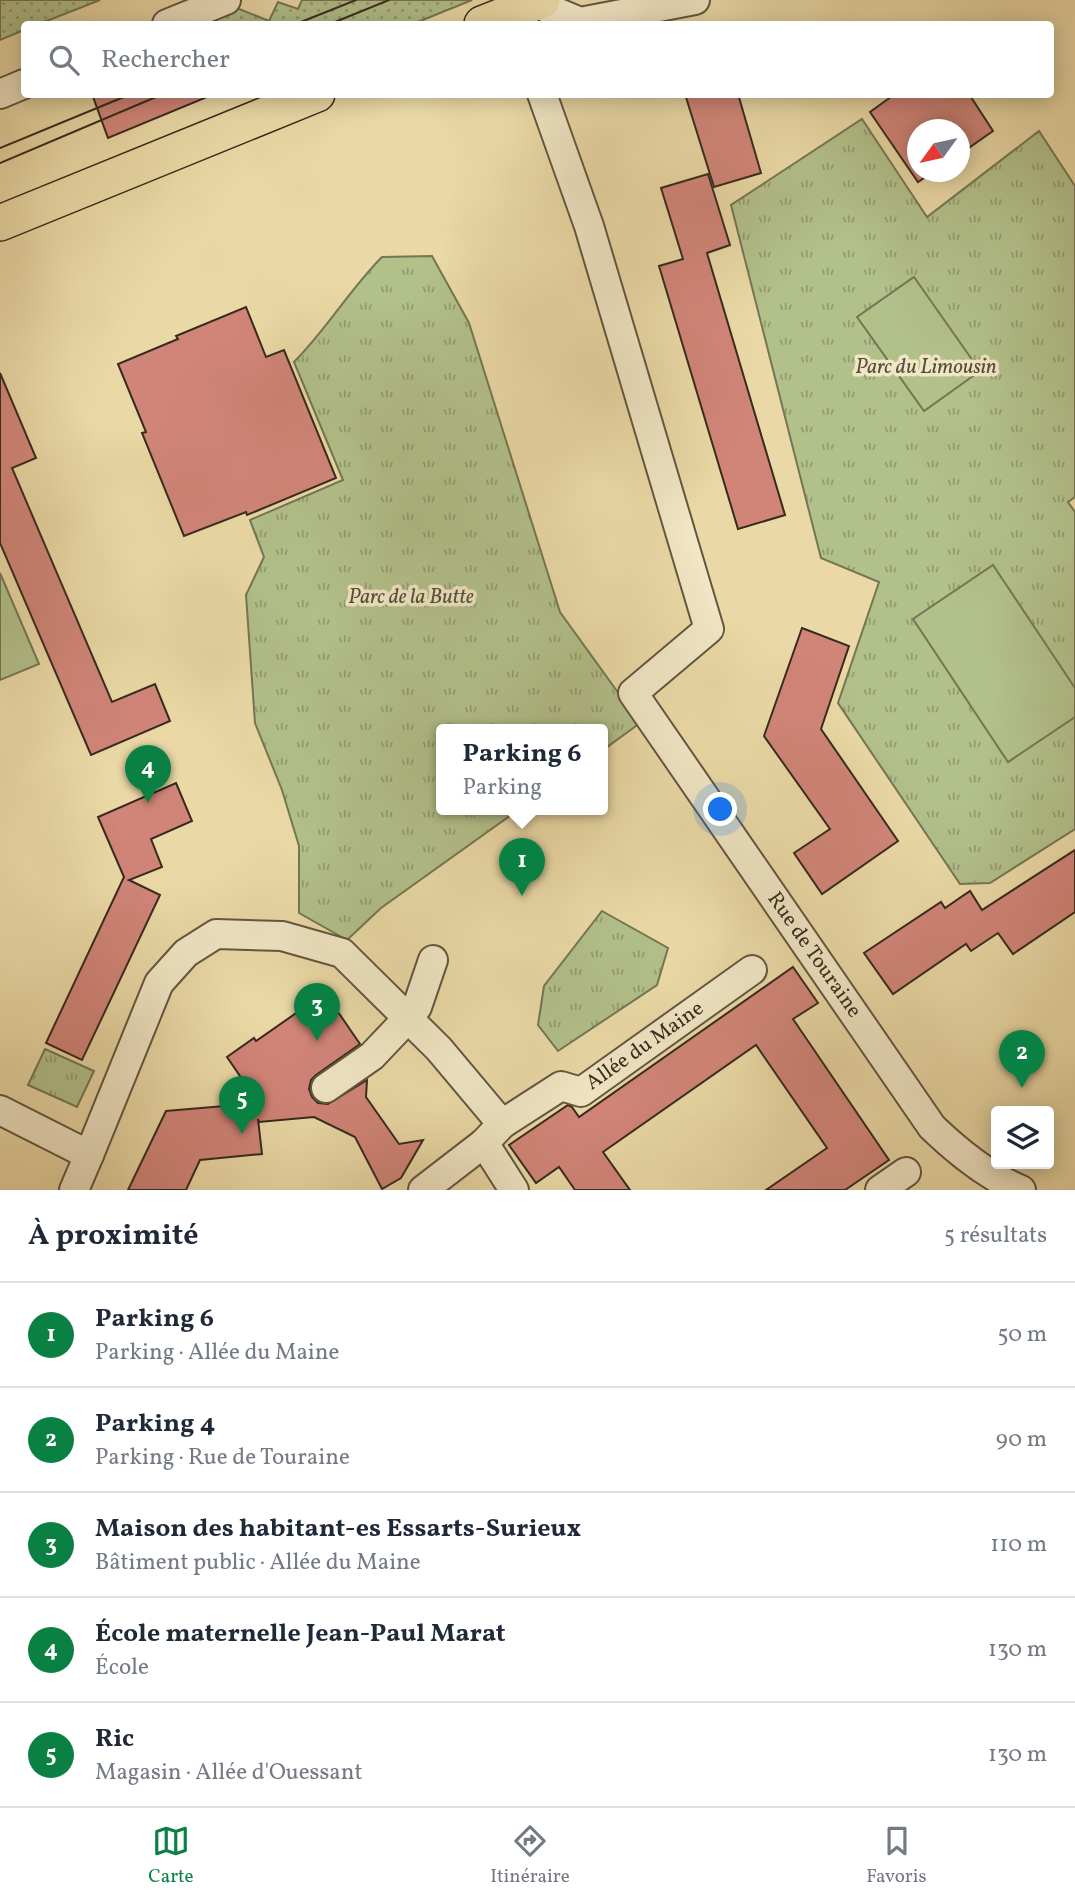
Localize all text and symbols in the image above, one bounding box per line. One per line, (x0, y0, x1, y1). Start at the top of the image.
search box (21, 21, 1054, 98)
icon: search (45, 41, 83, 79)
text: Rechercher (101, 42, 230, 78)
north arrow (907, 119, 970, 182)
park label: Parc du Limousin (855, 353, 997, 382)
park label: Parc de la Butte (348, 583, 474, 612)
popup (436, 724, 608, 815)
text: Parking 6 (463, 736, 581, 772)
pin: 4 (125, 745, 171, 803)
text: Parking (463, 772, 542, 804)
your location (703, 792, 737, 826)
pin: 1 (499, 838, 545, 896)
street label: Rue de Touraine (760, 886, 868, 1024)
pin: 3 (294, 983, 340, 1041)
street label: Allée du Maine (580, 994, 710, 1098)
pin: 2 (999, 1030, 1045, 1088)
pin: 5 (219, 1076, 265, 1134)
map controls (991, 1106, 1054, 1169)
button: layers (991, 1106, 1054, 1169)
text: À proximité (28, 1215, 199, 1257)
text: 5 résultats (944, 1220, 1047, 1252)
text: Parking 6 (95, 1301, 214, 1337)
text: 1 (46, 1319, 56, 1351)
text: 50 m (998, 1319, 1047, 1351)
text: Parking · Allée du Maine (95, 1337, 339, 1369)
text: Parking 4 (95, 1406, 215, 1442)
text: 2 (45, 1424, 57, 1456)
text: 90 m (996, 1424, 1047, 1456)
text: Parking · Rue de Touraine (95, 1442, 350, 1474)
text: Maison des habitant-es Essarts-Surieux (95, 1511, 581, 1547)
text: 3 (45, 1529, 57, 1561)
text: 110 m (990, 1529, 1047, 1561)
text: Bâtiment public · Allée du Maine (95, 1547, 421, 1579)
text: École maternelle Jean-Paul Marat (95, 1616, 506, 1652)
text: 4 (44, 1634, 58, 1666)
text: 130 m (988, 1634, 1047, 1666)
text: École (95, 1652, 149, 1684)
text: Ric (95, 1721, 134, 1757)
text: 5 (45, 1739, 57, 1771)
text: 130 m (988, 1739, 1047, 1771)
text: Magasin · Allée d'Ouessant (95, 1757, 363, 1789)
tab: Carte (148, 1822, 194, 1890)
tab: Itinéraire (490, 1822, 570, 1890)
tab: Favoris (866, 1822, 927, 1890)

